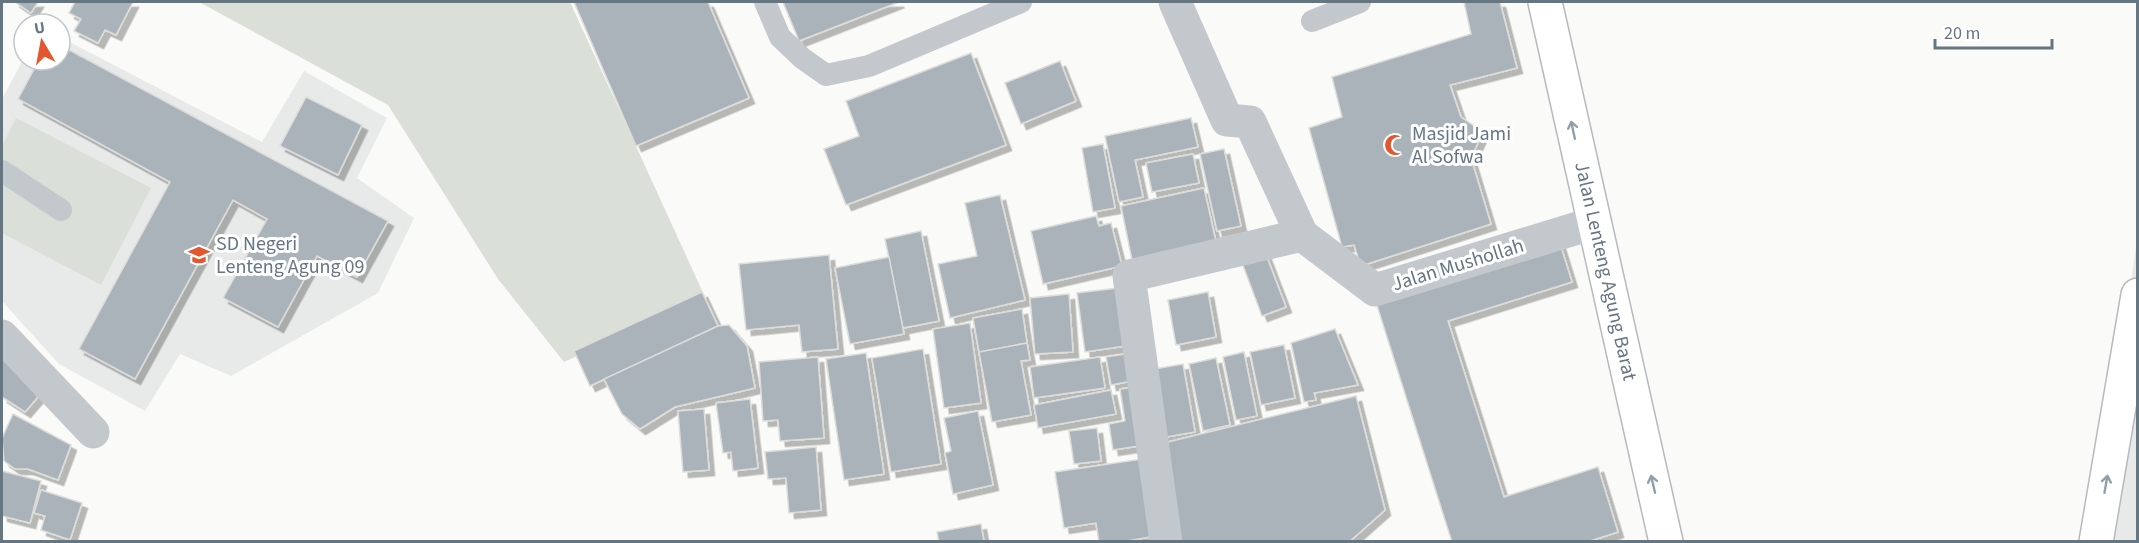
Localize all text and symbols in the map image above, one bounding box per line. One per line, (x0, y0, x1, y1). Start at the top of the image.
north arrow (12, 12, 72, 72)
scale bar (1935, 12, 2052, 50)
text: U (32, 16, 47, 40)
text: 20 m (1944, 21, 1980, 46)
place label: Masjid Jami Al Sofwa (1412, 120, 1511, 171)
one-way arrow (1567, 121, 1578, 141)
mosque icon: Masjid Jami Al Sofwa (1383, 133, 1407, 157)
street label: Jalan Lenteng Agung Barat (1567, 159, 1643, 384)
place label: SD Negeri Lenteng Agung 09 (216, 230, 365, 281)
street label: Jalan Mushollah (1389, 232, 1527, 298)
school or university icon: SD Negeri Lenteng Agung 09 (187, 243, 211, 267)
one-way arrow (1647, 475, 1658, 495)
one-way arrow (2101, 475, 2112, 494)

